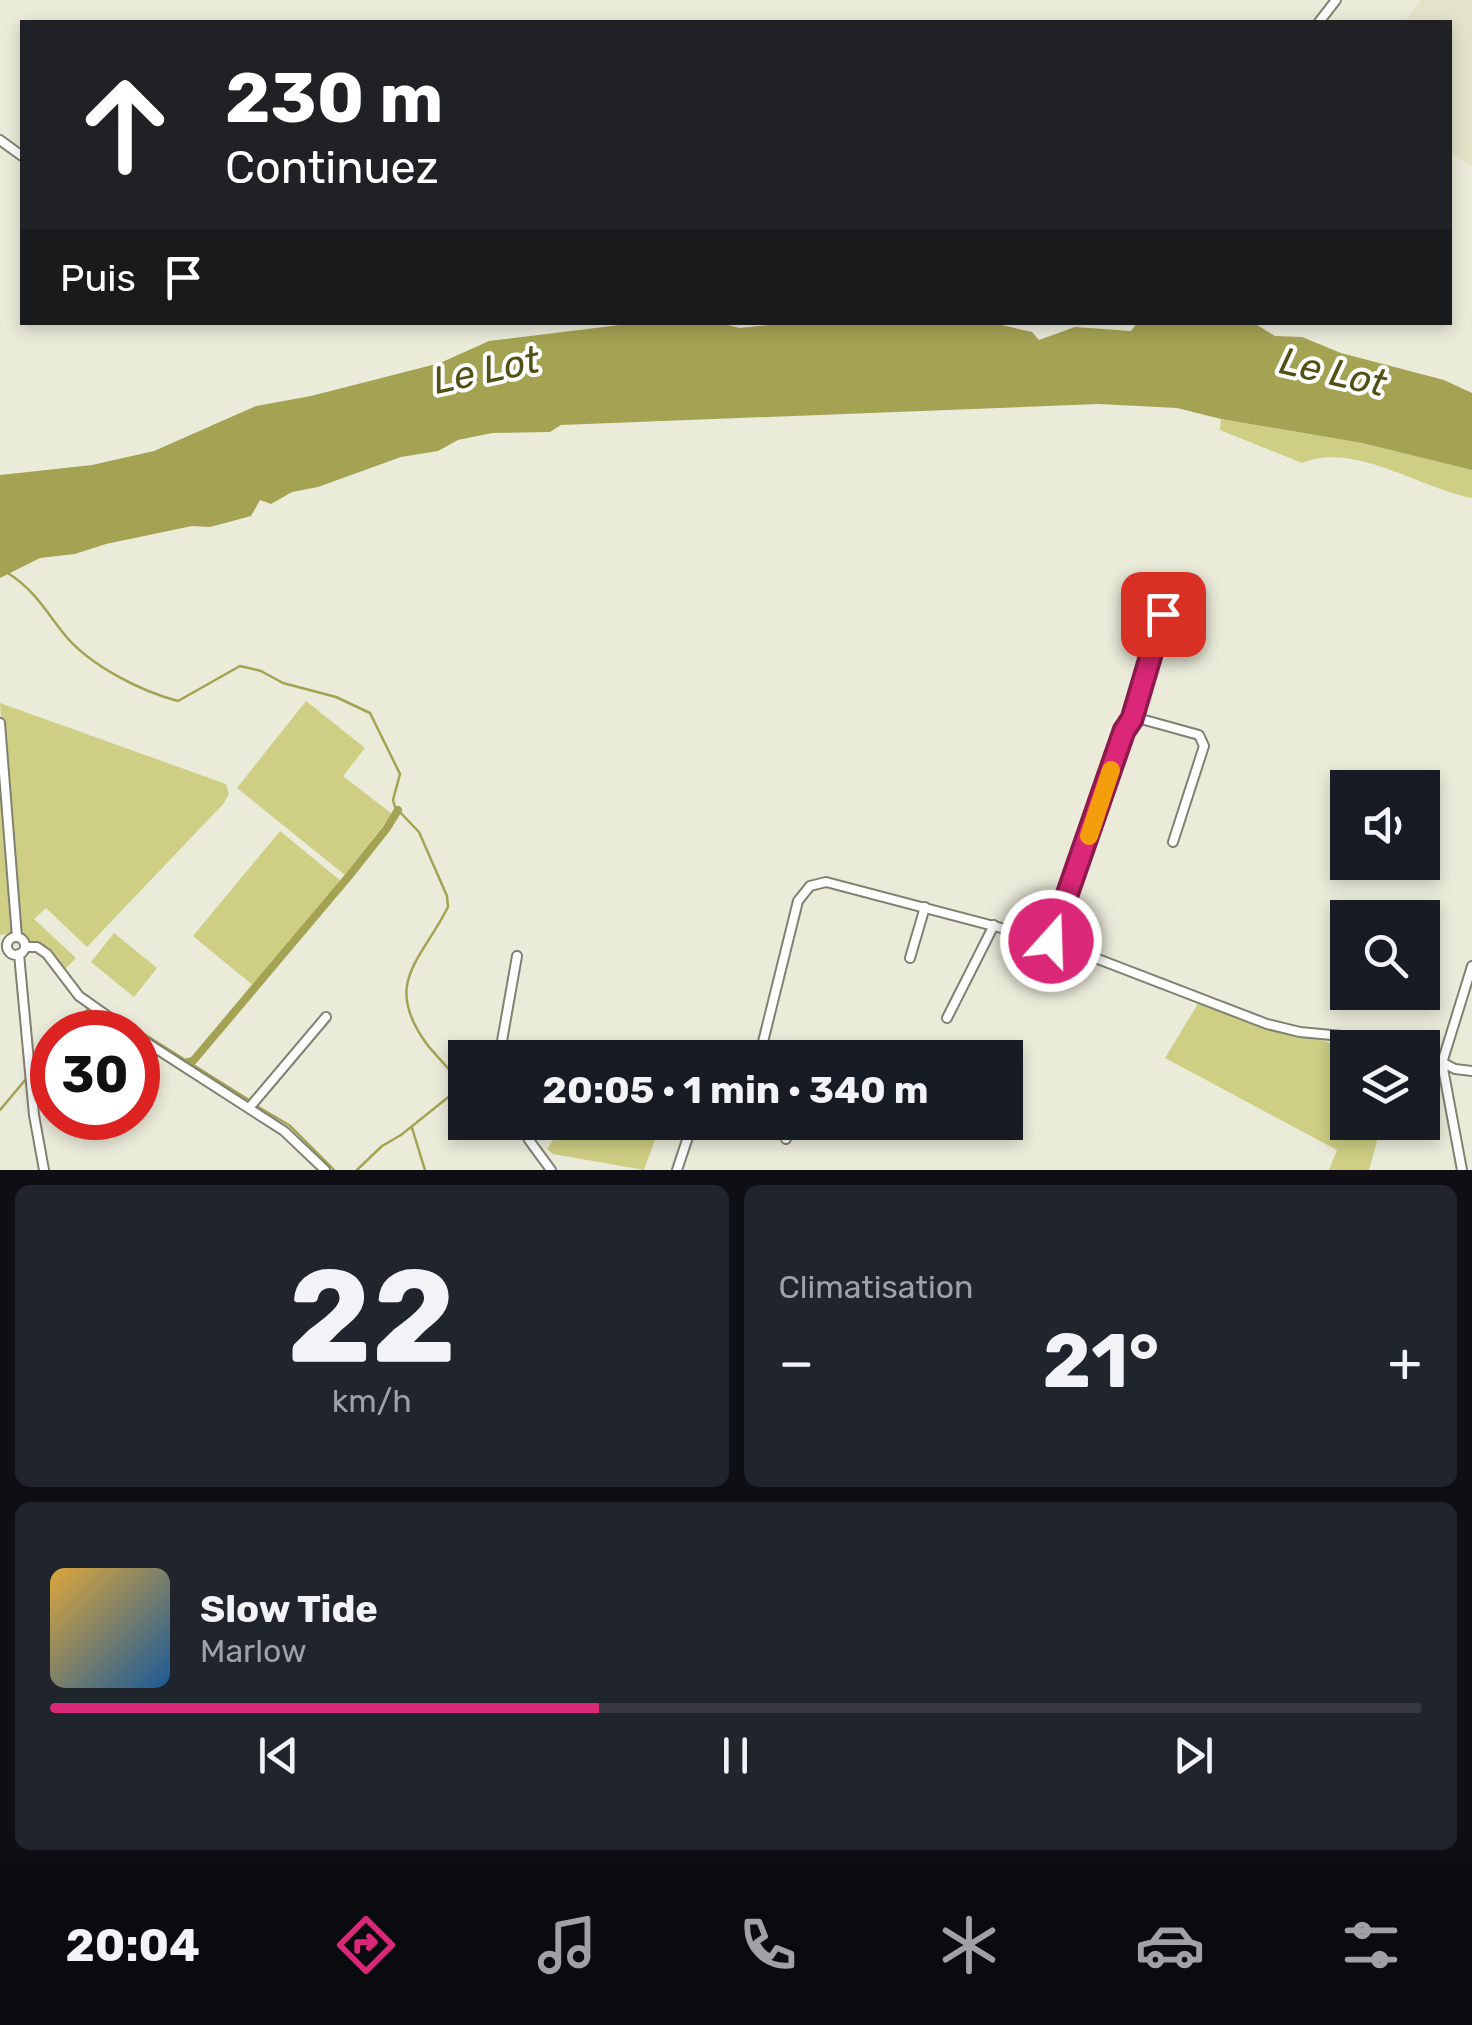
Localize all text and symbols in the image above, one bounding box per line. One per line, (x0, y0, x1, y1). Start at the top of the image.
text: 230 m (225, 57, 443, 140)
icon: ahead (60, 60, 190, 190)
text: Continuez (225, 141, 439, 194)
icon: arrive (156, 250, 211, 305)
text: Puis (60, 255, 136, 301)
water label: Le Lot (428, 336, 545, 404)
water label: Le Lot (1275, 337, 1392, 407)
pin (1121, 572, 1206, 657)
icon: arrive (1136, 587, 1191, 642)
map controls (1330, 770, 1440, 1140)
button: sound (1330, 770, 1440, 880)
position arrow (999, 889, 1103, 993)
button: search (1330, 900, 1440, 1010)
speed limit sign: 30 (30, 1010, 160, 1140)
button: layers (1330, 1030, 1440, 1140)
text: 20:05 · 1 min · 340 m (542, 1067, 929, 1113)
text: 22 (287, 1239, 456, 1394)
text: Climatisation (779, 1268, 973, 1306)
text: 21° (1043, 1317, 1159, 1406)
text: − (779, 1330, 814, 1395)
text: + (1388, 1330, 1422, 1395)
text: km/h (332, 1382, 412, 1420)
text: Slow Tide (200, 1586, 378, 1632)
text: Marlow (200, 1632, 307, 1670)
icon: previous (251, 1728, 306, 1783)
icon: pause (708, 1728, 763, 1783)
icon: next (1166, 1728, 1221, 1783)
icon: directions (331, 1910, 401, 1980)
icon: music (532, 1910, 602, 1980)
icon: phone (733, 1910, 803, 1980)
icon: climate (934, 1910, 1004, 1980)
icon: car (1135, 1910, 1205, 1980)
icon: filters (1336, 1910, 1406, 1980)
text: 20:04 (66, 1919, 200, 1972)

